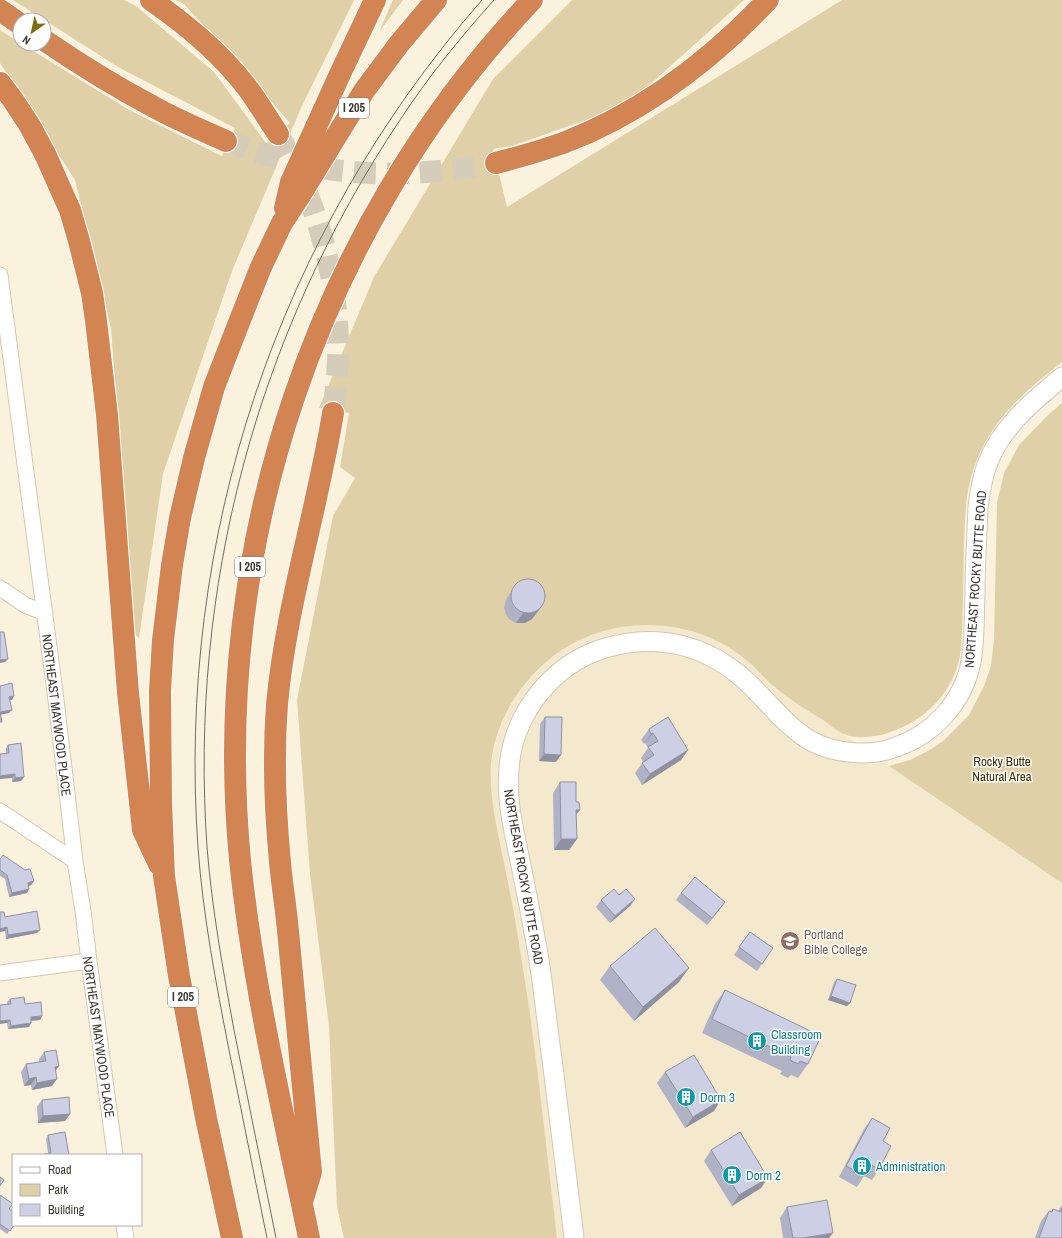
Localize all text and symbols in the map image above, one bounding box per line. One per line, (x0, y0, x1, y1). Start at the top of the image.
north arrow (12, 12, 52, 52)
text: N (20, 33, 33, 48)
road number: I 205 (339, 98, 369, 118)
street label: NORTHEAST ROCKY BUTTE ROAD (961, 489, 990, 668)
road number: I 205 (235, 557, 265, 577)
street label: NORTHEAST MAYWOOD PLACE (38, 633, 75, 797)
park label: Rocky Butte Natural Area (972, 753, 1032, 785)
street label: NORTHEAST ROCKY BUTTE ROAD (500, 788, 547, 966)
place label: Portland Bible College (804, 926, 867, 958)
school or university icon: Portland Bible College (779, 930, 801, 952)
street label: NORTHEAST MAYWOOD PLACE (79, 955, 118, 1119)
road number: I 205 (168, 987, 198, 1007)
place label: Classroom Building (771, 1026, 822, 1058)
building icon: Classroom Building (746, 1030, 768, 1052)
building icon: Dorm 3 (675, 1086, 697, 1108)
place label: Dorm 3 (700, 1089, 735, 1106)
legend (12, 1154, 142, 1226)
building icon: Administration (851, 1155, 873, 1177)
place label: Administration (875, 1158, 945, 1175)
text: Road (48, 1162, 72, 1178)
building icon: Dorm 2 (721, 1164, 743, 1186)
place label: Dorm 2 (746, 1167, 781, 1184)
text: Park (48, 1182, 68, 1198)
text: Building (48, 1202, 85, 1218)

